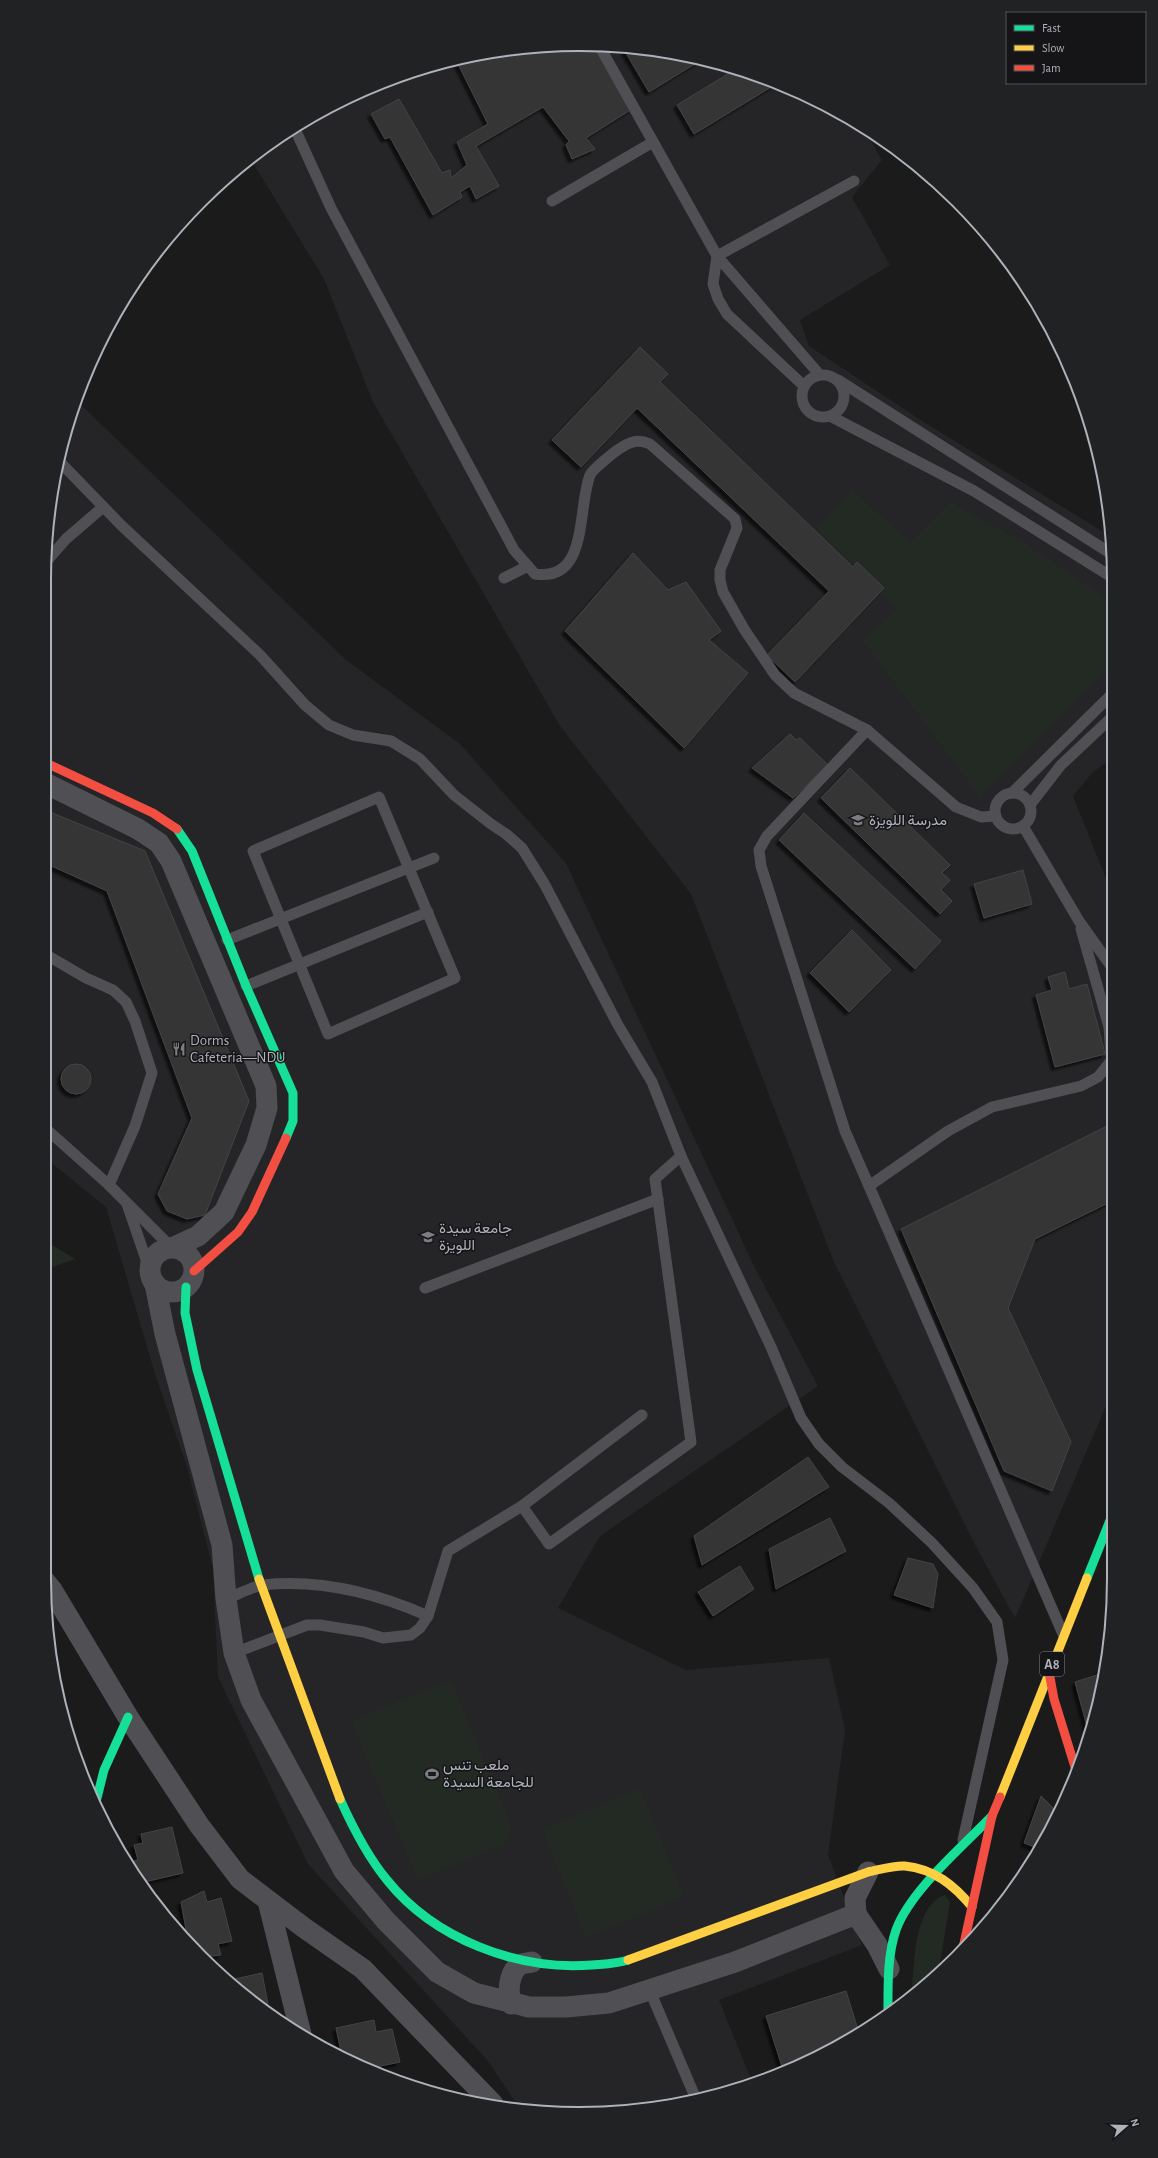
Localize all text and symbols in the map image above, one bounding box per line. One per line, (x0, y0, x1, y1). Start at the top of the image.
legend (1006, 12, 1146, 84)
text: Fast (1042, 22, 1061, 34)
text: Slow (1042, 42, 1064, 54)
text: Jam (1042, 62, 1061, 74)
school or university icon: مدرسة اللويزة (850, 812, 866, 828)
place label: مدرسة اللويزة (869, 813, 947, 829)
place label: Dorms Cafeteria—NDU (190, 1033, 285, 1065)
restaurant icon: Dorms Cafeteria—NDU (171, 1041, 187, 1057)
place label: جامعة سيدة اللويزة (439, 1221, 512, 1254)
school or university icon: جامعة سيدة اللويزة (420, 1229, 436, 1245)
road number: A8 (1040, 1652, 1064, 1676)
place label: ملعب تنس للجامعة السيدة (443, 1758, 534, 1791)
sports icon: ملعب تنس للجامعة السيدة (424, 1766, 440, 1782)
north arrow (1106, 2106, 1146, 2146)
text: N (1128, 2117, 1141, 2128)

